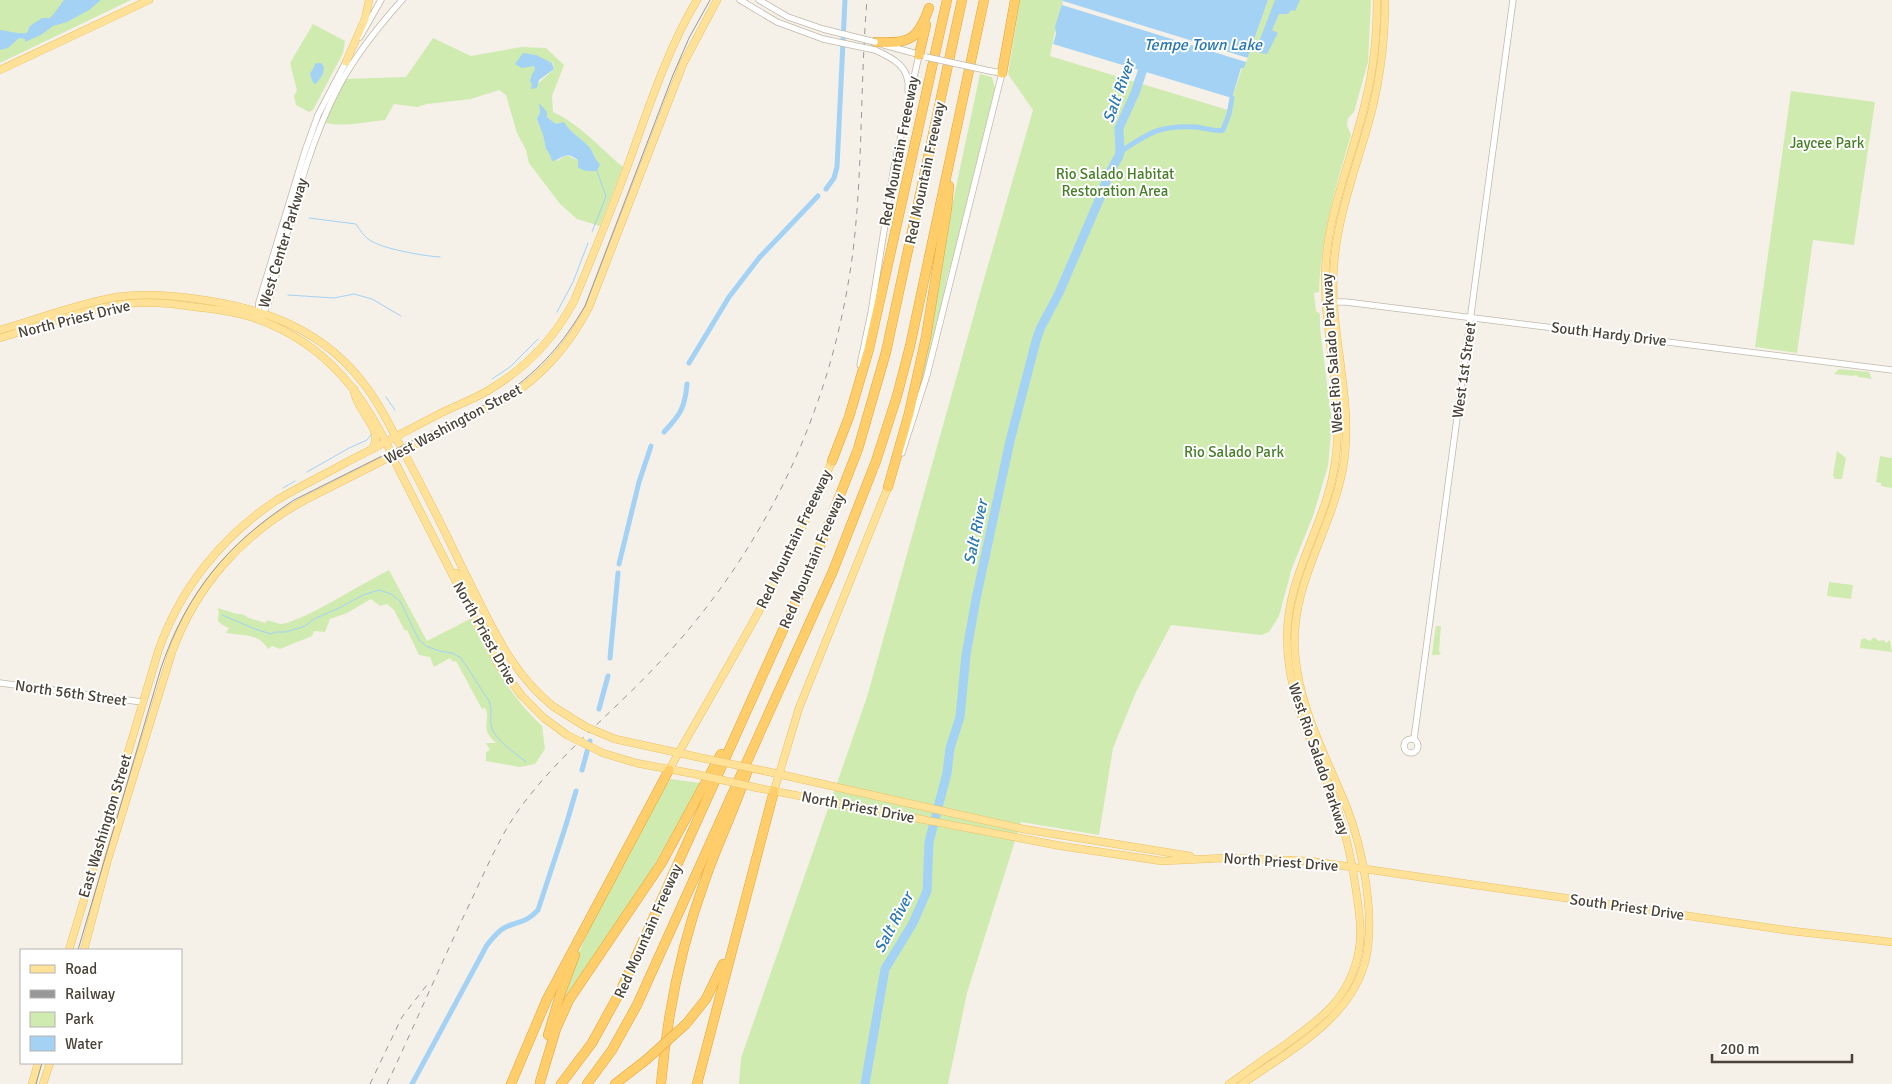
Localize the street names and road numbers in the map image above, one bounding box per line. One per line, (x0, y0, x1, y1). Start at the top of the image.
street label: Red Mountain Freeeway (876, 74, 922, 228)
street label: Red Mountain Freeway (901, 100, 949, 246)
street label: West Center Parkway (255, 176, 311, 310)
street label: West Rio Salado Parkway (1317, 273, 1347, 433)
street label: North Priest Drive (16, 296, 132, 342)
street label: South Hardy Drive (1550, 318, 1668, 350)
street label: West 1st Street (1448, 321, 1480, 419)
street label: West Washington Street (381, 380, 525, 468)
street label: Red Mountain Freeeway (752, 467, 836, 611)
street label: Red Mountain Freeway (775, 491, 849, 631)
street label: North Priest Drive (449, 578, 521, 688)
street label: North 56th Street (14, 676, 128, 710)
street label: West Rio Salado Parkway (1284, 680, 1354, 838)
street label: East Washington Street (75, 752, 135, 900)
street label: North Priest Drive (800, 787, 916, 827)
street label: North Priest Drive (1223, 849, 1339, 875)
street label: Red Mountain Freeway (610, 861, 686, 1001)
street label: South Priest Drive (1569, 890, 1685, 924)

